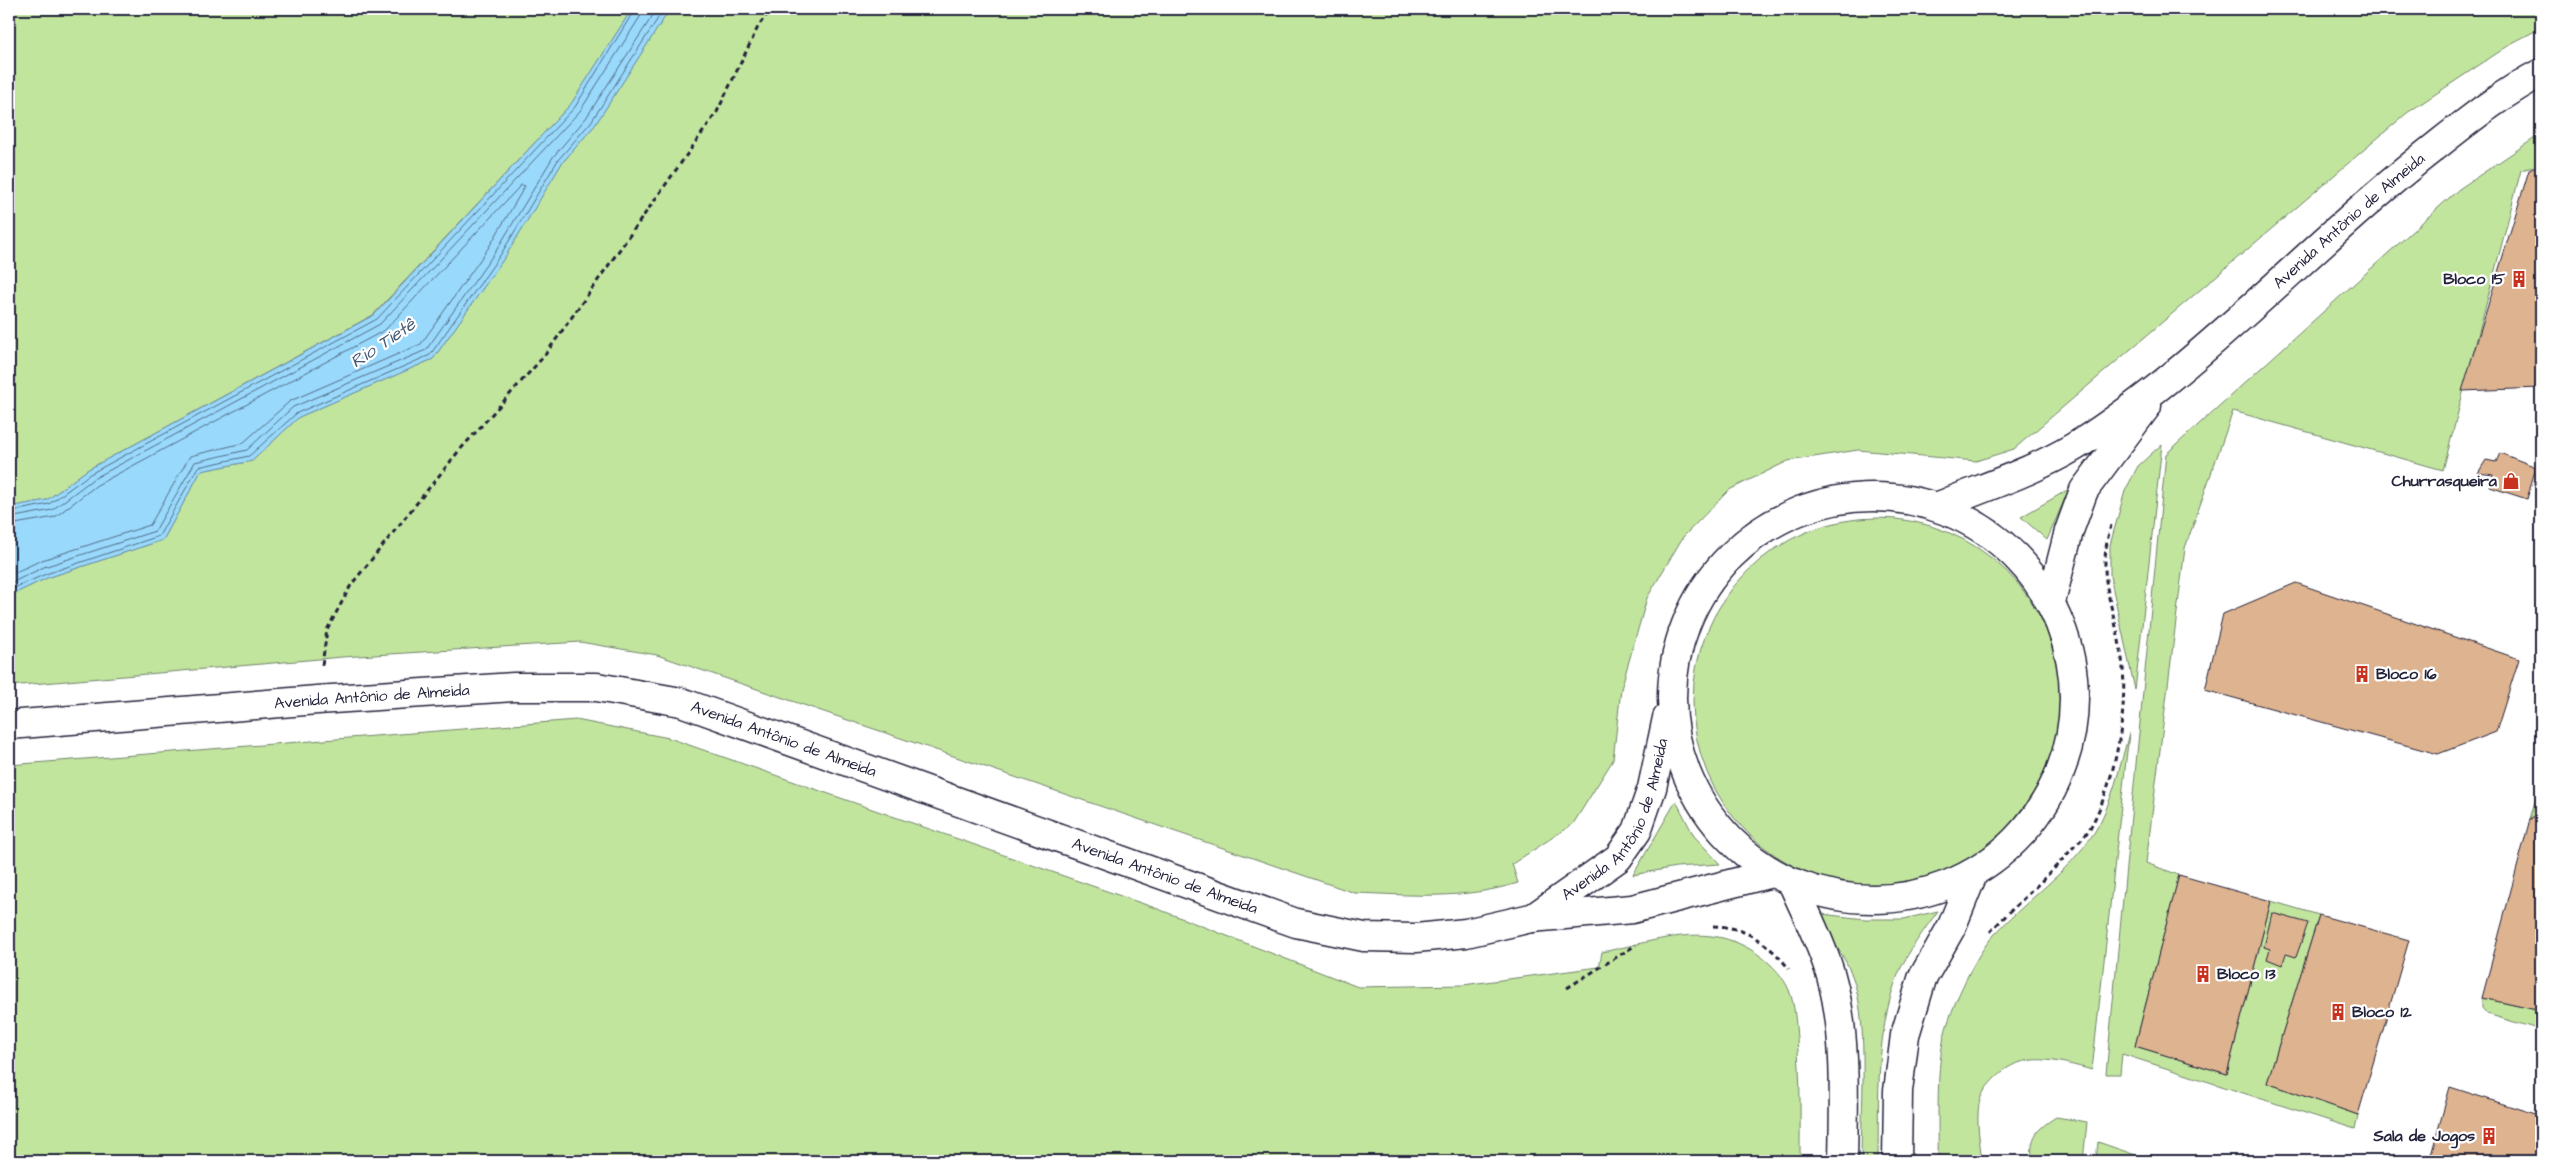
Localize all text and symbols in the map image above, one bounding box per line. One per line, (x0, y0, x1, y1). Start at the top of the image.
street label: Avenida Antônio de Almeida (2268, 148, 2430, 294)
place label: Bloco 15 (2443, 268, 2506, 290)
building icon: Bloco 15 (2509, 269, 2529, 289)
water label: Rio Tietê (346, 311, 422, 374)
place label: Churrasqueira (2391, 470, 2498, 492)
shop icon: Churrasqueira (2501, 471, 2521, 491)
place label: Bloco 16 (2376, 663, 2437, 685)
building icon: Bloco 16 (2352, 664, 2372, 684)
street label: Avenida Antônio de Almeida (273, 679, 470, 714)
street label: Avenida Antônio de Almeida (688, 695, 880, 782)
street label: Avenida Antônio de Almeida (1557, 736, 1673, 906)
street label: Avenida Antônio de Almeida (1069, 832, 1261, 919)
place label: Bloco 13 (2217, 963, 2276, 985)
building icon: Bloco 13 (2193, 964, 2213, 984)
place label: Bloco 12 (2352, 1001, 2412, 1023)
building icon: Bloco 12 (2328, 1002, 2348, 1022)
place label: Sala de Jogos (2373, 1125, 2475, 1149)
building icon: Sala de Jogos (2479, 1126, 2499, 1146)

